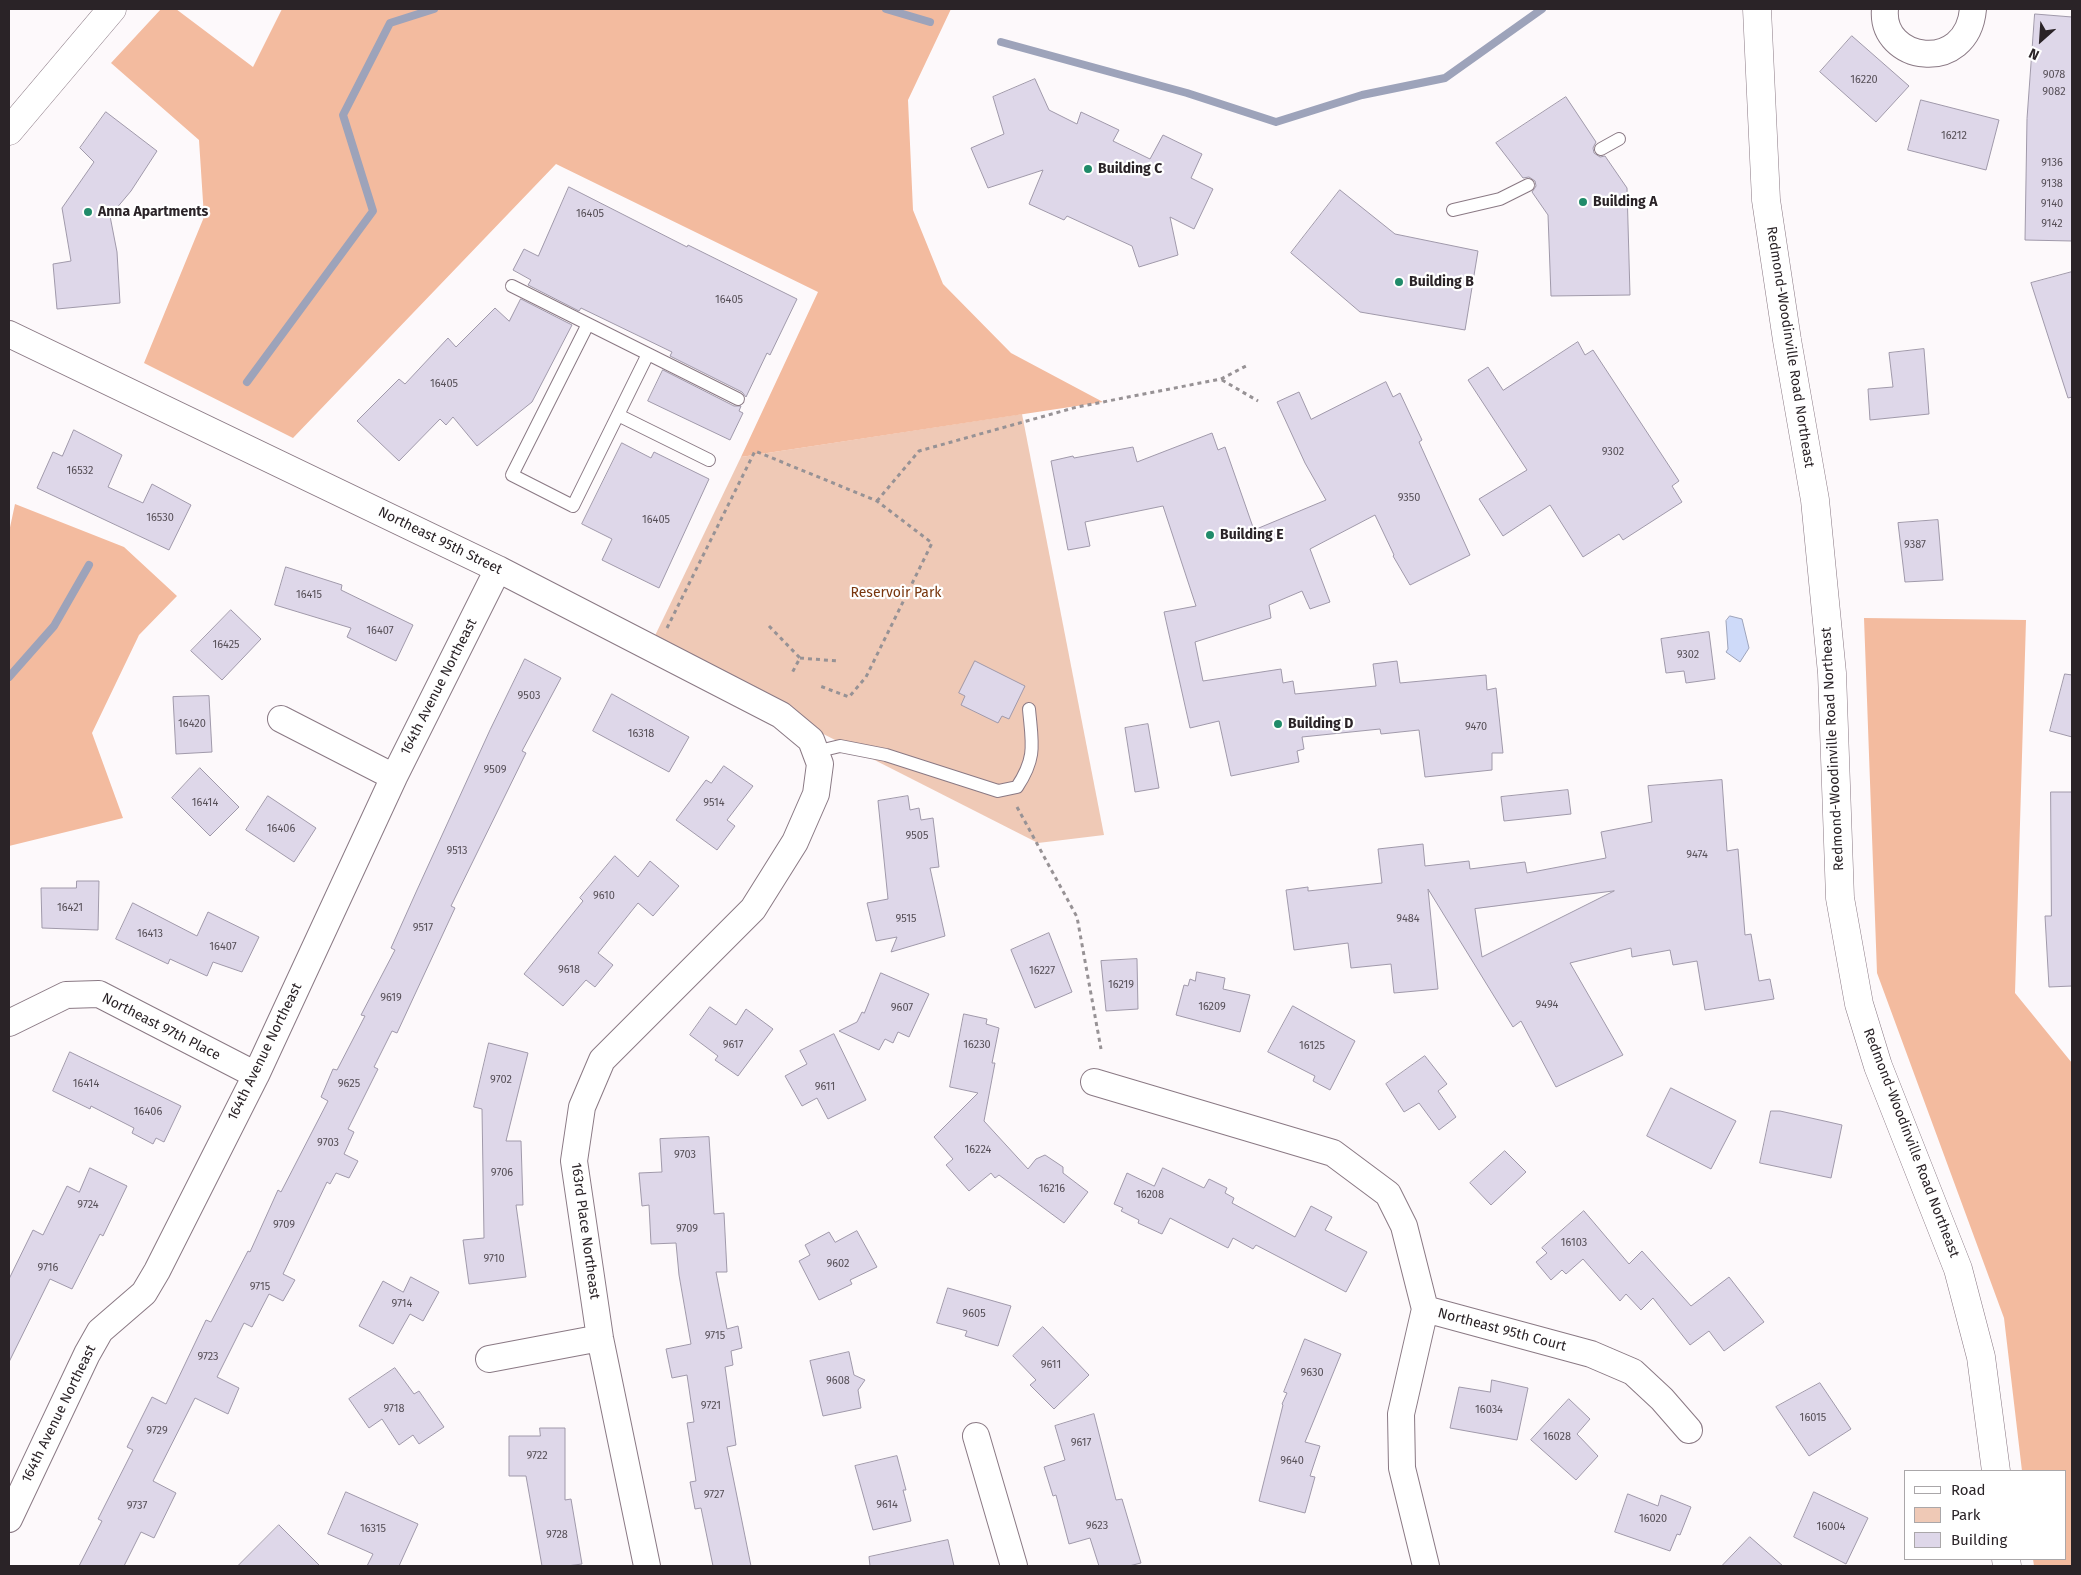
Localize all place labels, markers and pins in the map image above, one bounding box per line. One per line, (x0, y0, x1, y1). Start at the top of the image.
place label: Building C (1098, 161, 1162, 177)
marker: Building C (1082, 163, 1094, 175)
place label: Building A (1593, 194, 1657, 210)
marker: Building A (1577, 196, 1589, 208)
place label: Anna Apartments (98, 204, 208, 220)
marker: Anna Apartments (82, 206, 94, 218)
place label: Building B (1409, 274, 1474, 290)
marker: Building B (1393, 276, 1405, 288)
place label: Building E (1220, 527, 1284, 543)
marker: Building E (1204, 529, 1216, 541)
place label: Building D (1288, 716, 1353, 732)
marker: Building D (1272, 718, 1284, 730)

